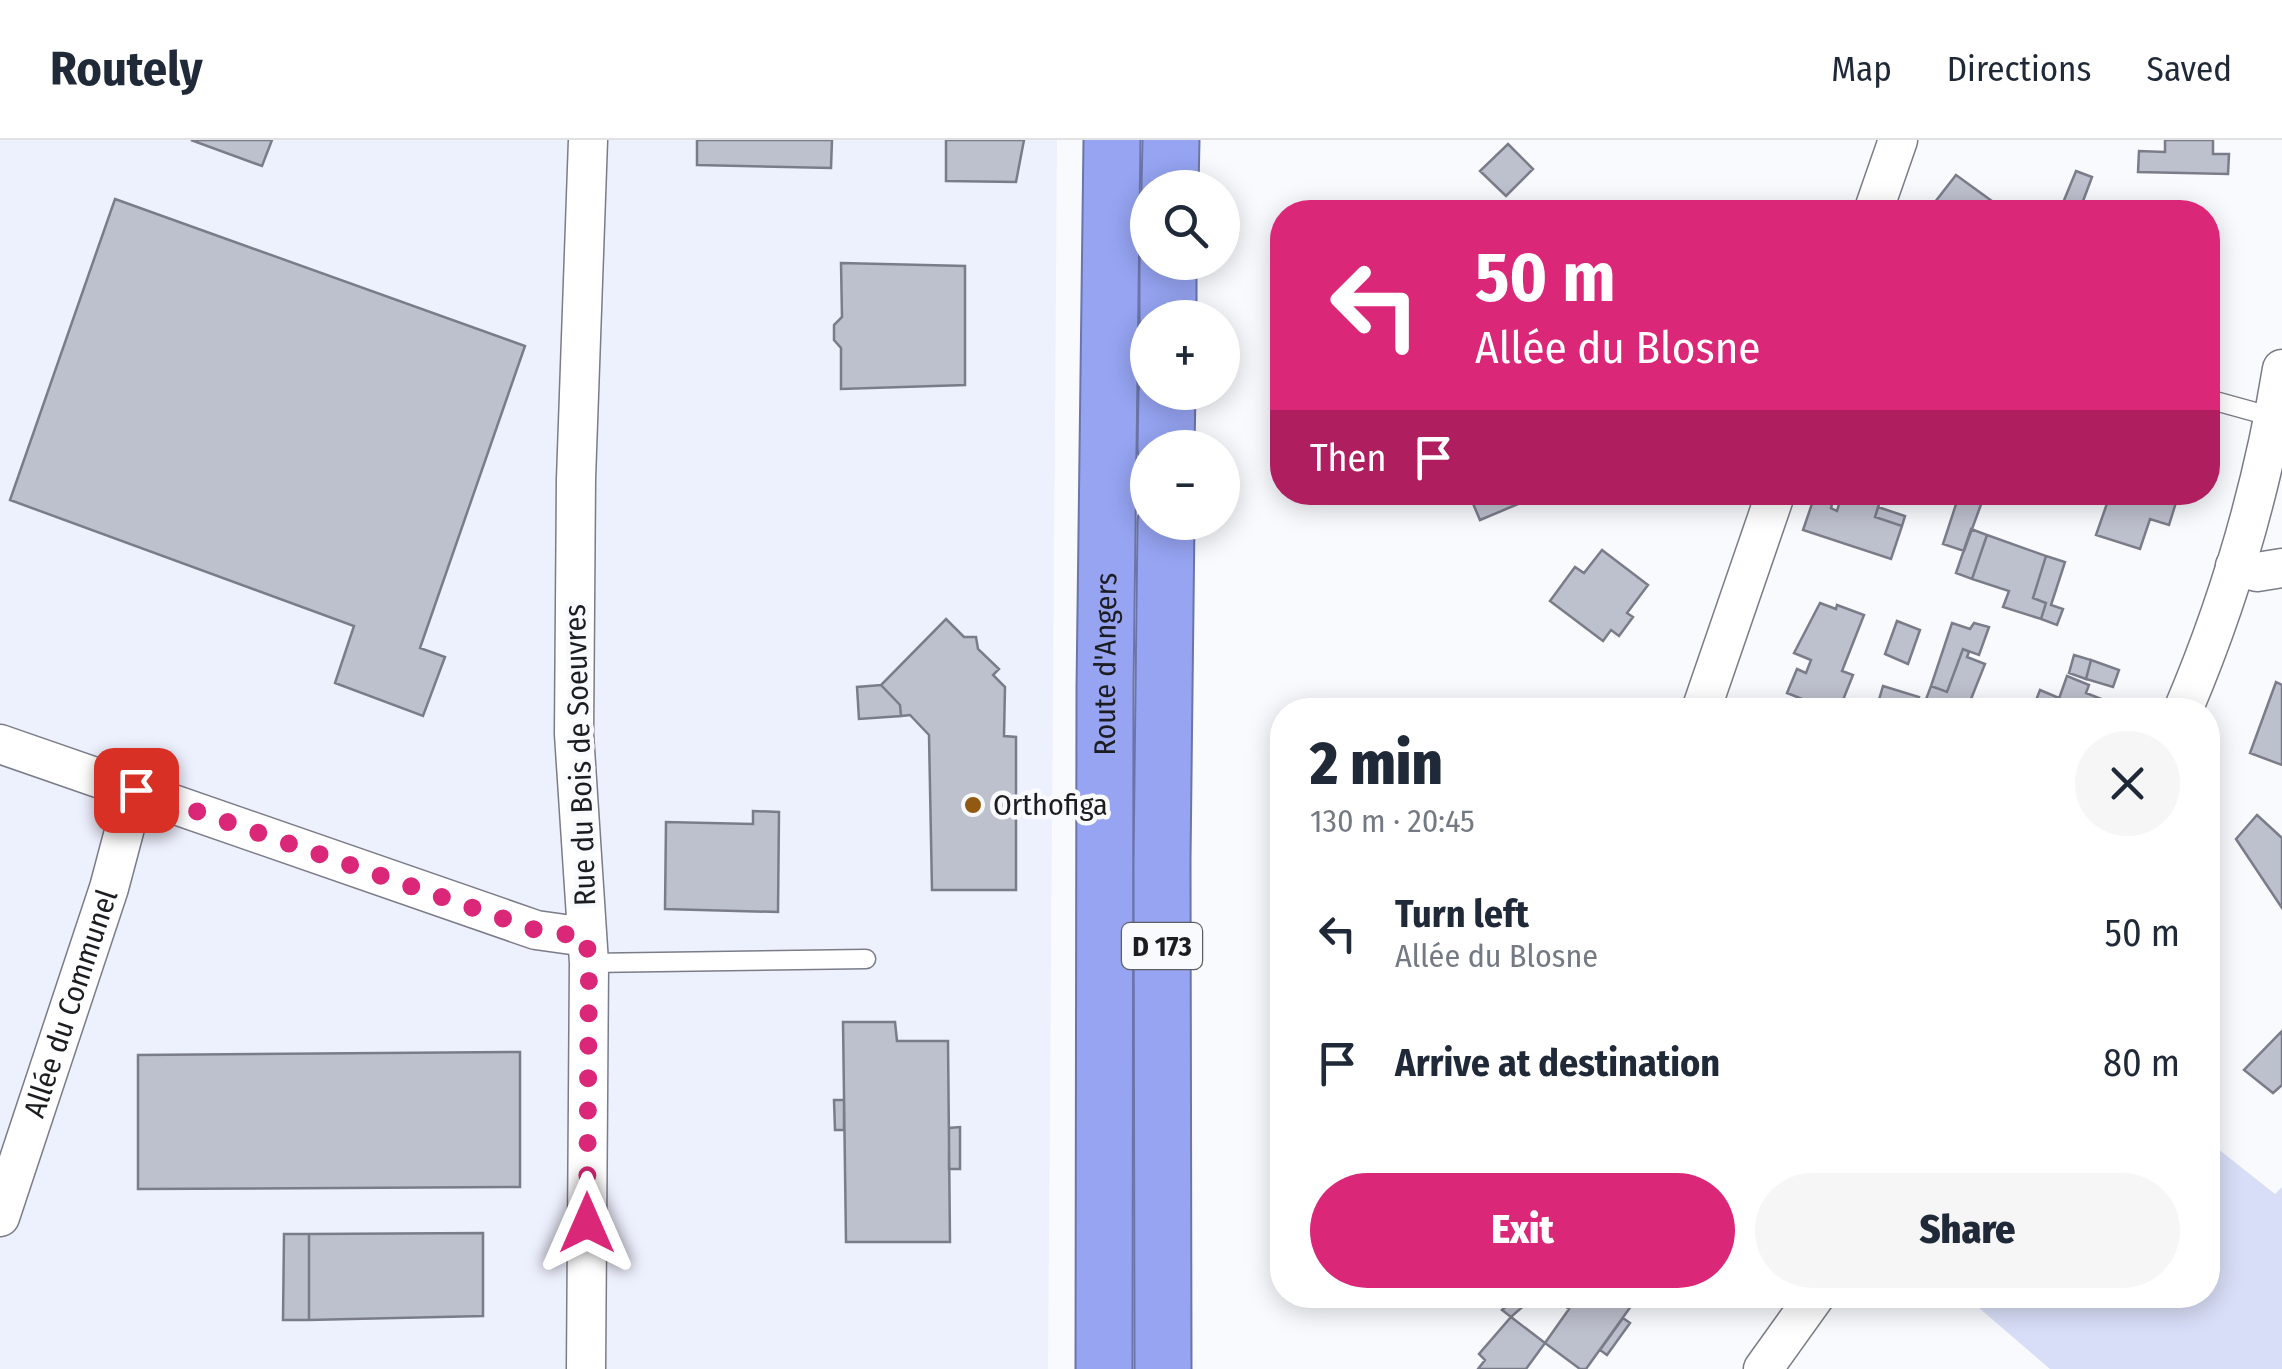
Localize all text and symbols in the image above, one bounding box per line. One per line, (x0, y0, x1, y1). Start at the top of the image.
text: Routely (50, 40, 203, 98)
text: Map (1831, 48, 1892, 90)
text: Directions (1947, 48, 2092, 90)
text: Saved (2147, 48, 2232, 90)
map controls (1130, 170, 1240, 540)
button: search (1130, 170, 1240, 280)
text: 50 m (1475, 236, 1616, 320)
icon: left (1310, 240, 1440, 370)
button: + (1130, 300, 1240, 410)
text: Allée du Blosne (1475, 321, 1761, 375)
button: − (1130, 430, 1240, 540)
icon: arrive (1406, 430, 1461, 485)
text: Then (1310, 435, 1386, 481)
street label: Route d'Angers (1087, 572, 1124, 755)
street label: Rue du Bois de Soeuvres (557, 603, 603, 907)
text: 2 min (1310, 728, 1443, 800)
button: close (2075, 731, 2180, 836)
pin (94, 748, 179, 833)
icon: arrive (109, 763, 164, 818)
place label: Orthofiga (993, 787, 1108, 823)
marker: Orthofiga (962, 794, 984, 816)
text: 130 m · 20:45 (1310, 802, 1475, 840)
street label: Allée du Communel (16, 885, 125, 1122)
text: Turn left (1395, 891, 1529, 937)
icon: left (1310, 906, 1365, 961)
text: 50 m (2105, 910, 2180, 956)
road number: D 173 (1122, 923, 1202, 969)
text: Allée du Blosne (1395, 937, 1598, 975)
icon: arrive (1310, 1036, 1365, 1091)
text: Arrive at destination (1395, 1040, 1720, 1086)
text: 80 m (2103, 1040, 2180, 1086)
position arrow (535, 1171, 639, 1275)
button: Exit (1310, 1173, 1735, 1288)
button: Share (1755, 1173, 2180, 1288)

